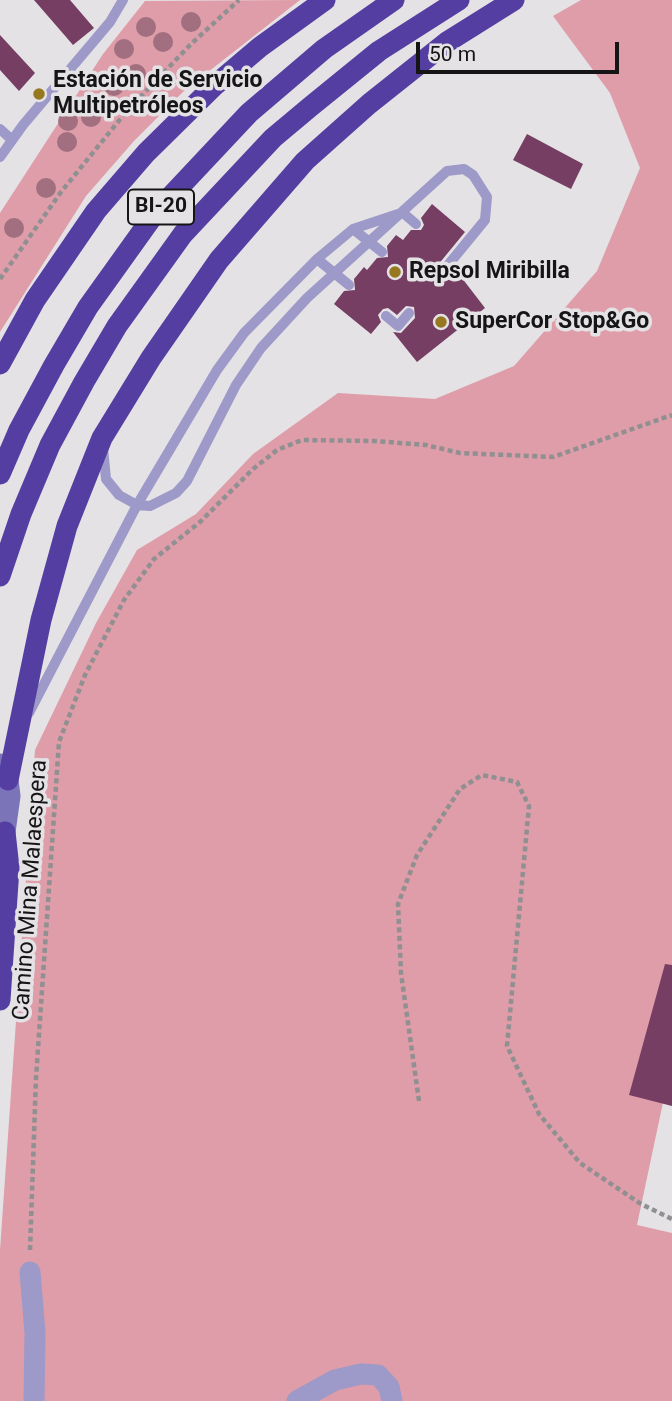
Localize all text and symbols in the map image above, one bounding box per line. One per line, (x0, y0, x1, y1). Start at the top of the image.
scale bar (420, 28, 623, 72)
text: 50 m (429, 42, 476, 66)
place label: Estación de Servicio Multipetróleos (53, 67, 263, 121)
marker: Estación de Servicio Multipetróleos (31, 86, 47, 102)
road number: BI-20 (128, 190, 194, 224)
place label: Repsol Miribilla (409, 258, 570, 286)
marker: Repsol Miribilla (387, 264, 403, 280)
place label: SuperCor Stop&Go (455, 308, 649, 336)
marker: SuperCor Stop&Go (433, 314, 449, 330)
street label: Camino Mina Malaespera (8, 759, 54, 1021)

